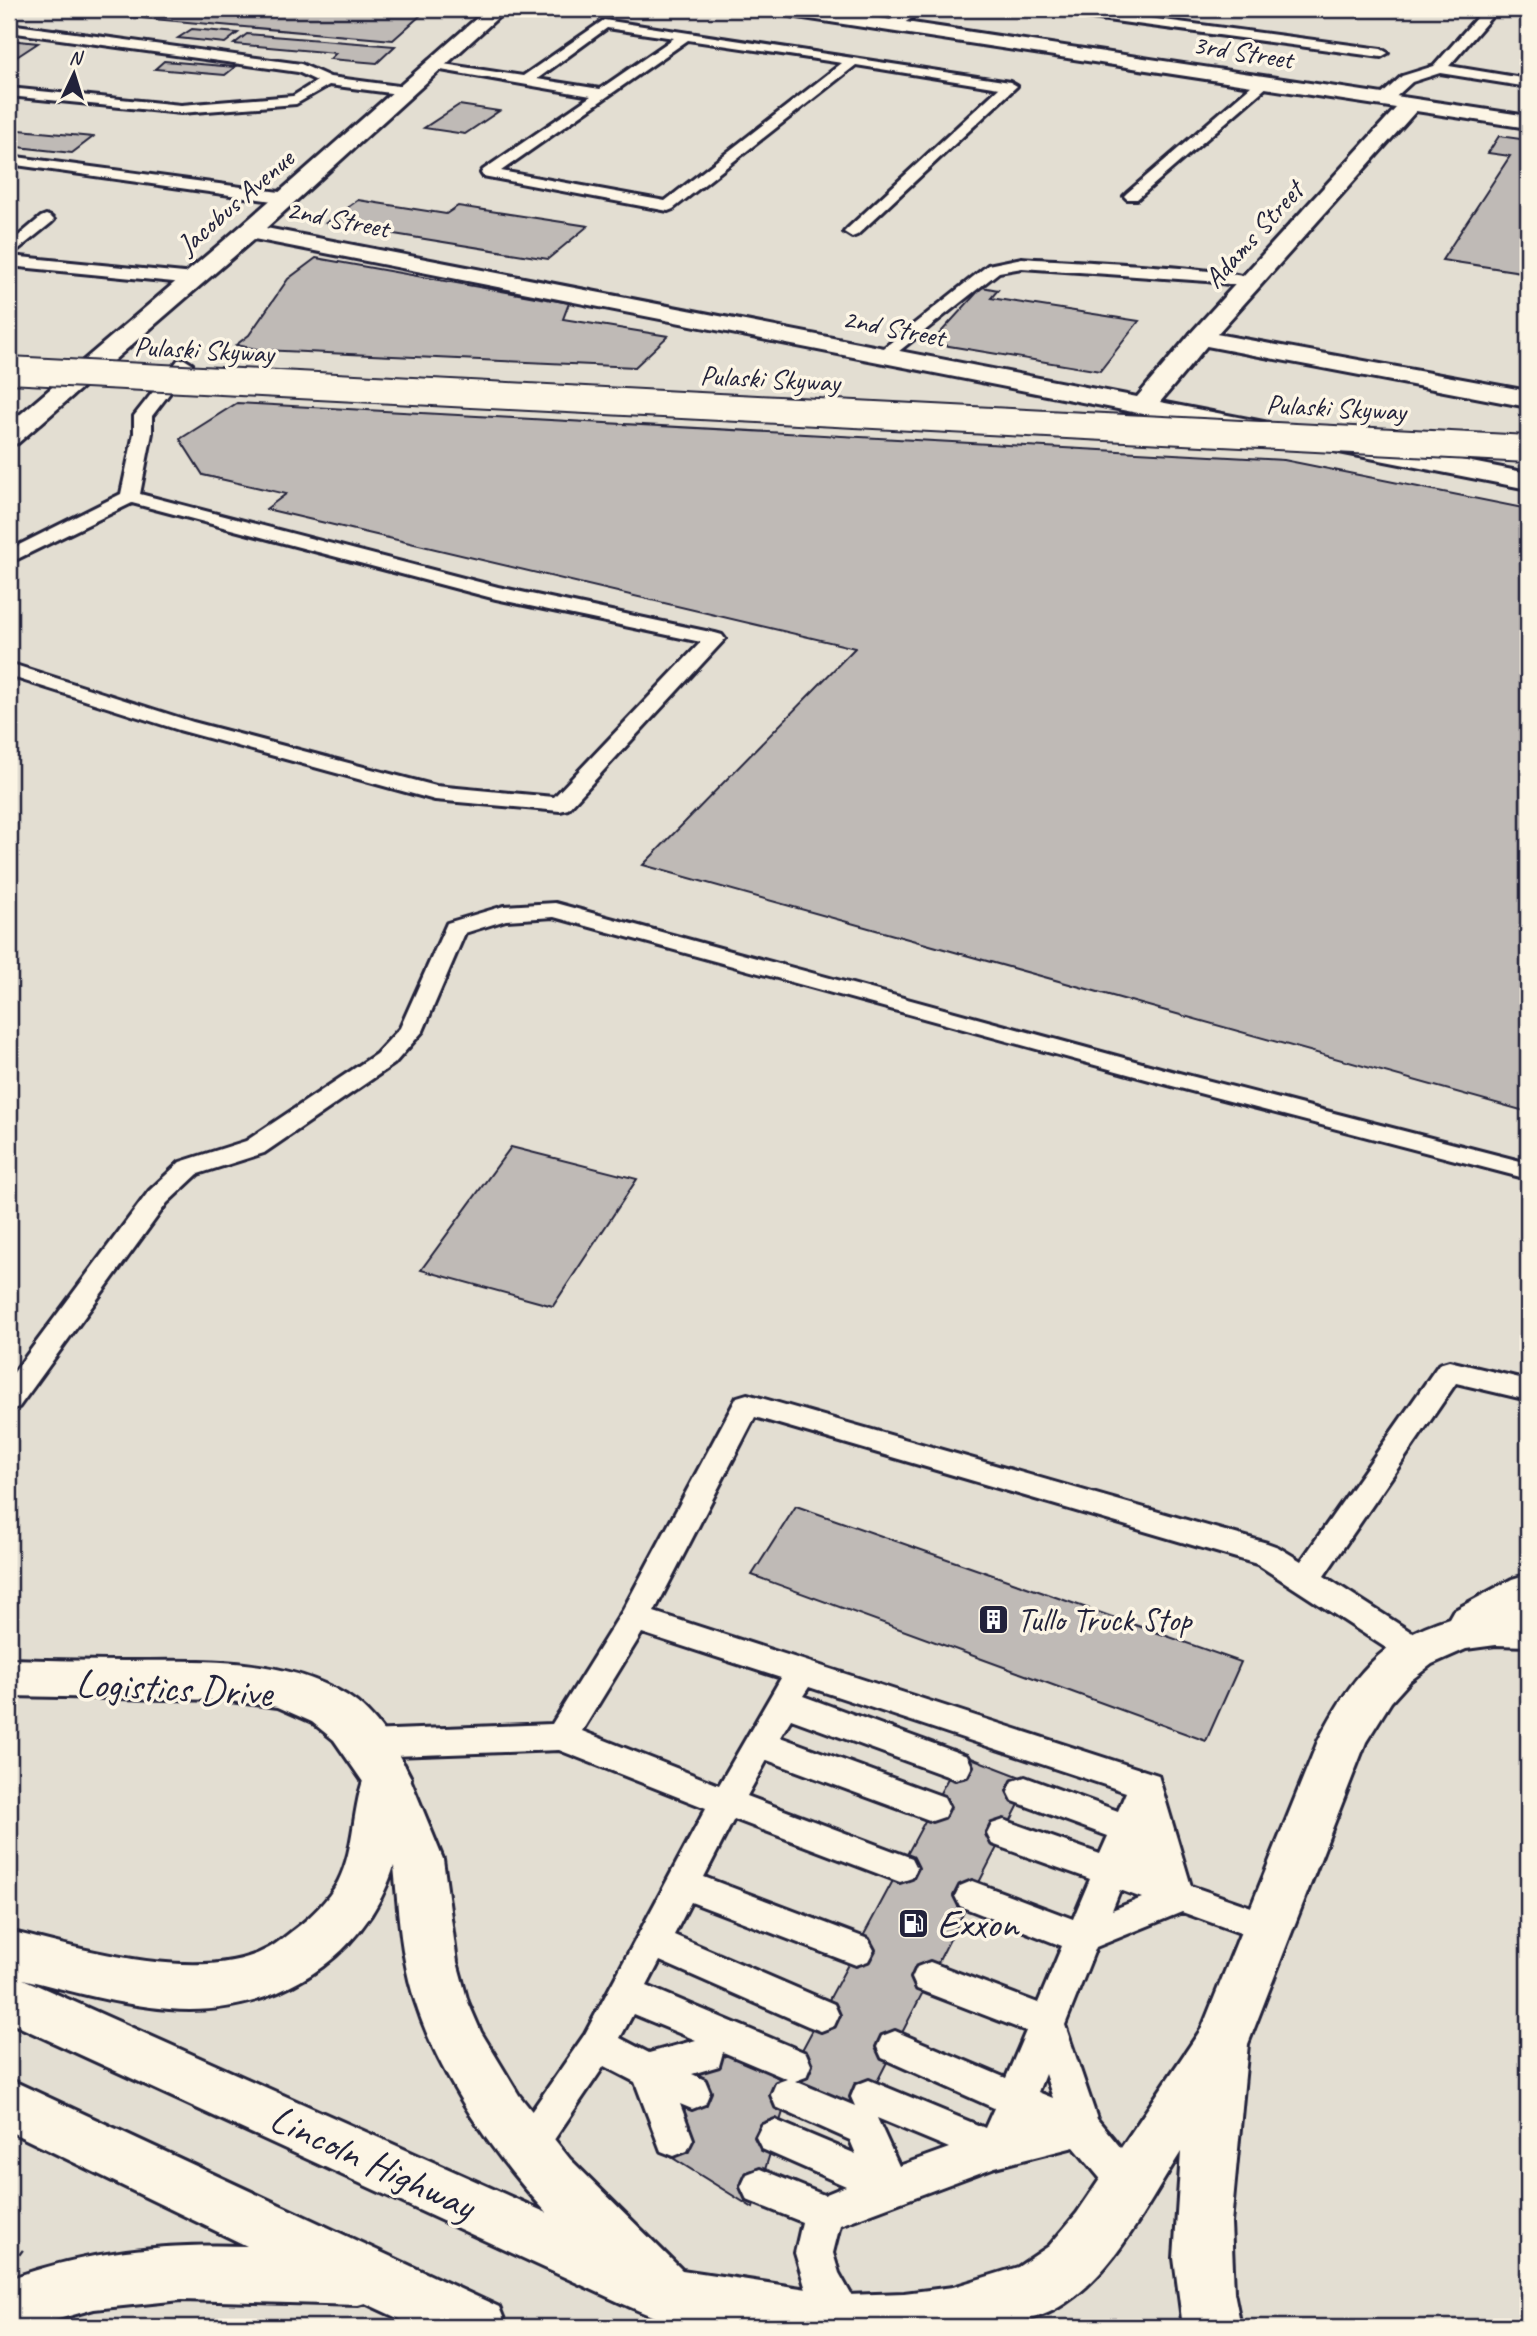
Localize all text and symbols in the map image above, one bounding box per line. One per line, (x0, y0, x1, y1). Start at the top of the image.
street label: 3rd Street (1190, 26, 1298, 77)
north arrow (38, 38, 108, 108)
text: N (68, 46, 85, 71)
street label: Jacobus Avenue (168, 140, 302, 263)
street label: Adams Street (1196, 171, 1313, 295)
street label: 2nd Street (284, 191, 395, 246)
street label: 2nd Street (840, 300, 951, 355)
street label: Pulaski Skyway (133, 328, 277, 371)
street label: Pulaski Skyway (699, 357, 843, 400)
street label: Pulaski Skyway (1265, 386, 1409, 429)
place label: Tullo Truck Stop (1017, 1599, 1193, 1641)
building icon: Tullo Truck Stop (977, 1602, 1011, 1636)
street label: Logistics Drive (75, 1658, 276, 1718)
place label: Exxon (937, 1899, 1020, 1949)
fuel station icon: Exxon (897, 1906, 931, 1940)
street label: Lincoln Highway (262, 2093, 485, 2232)

